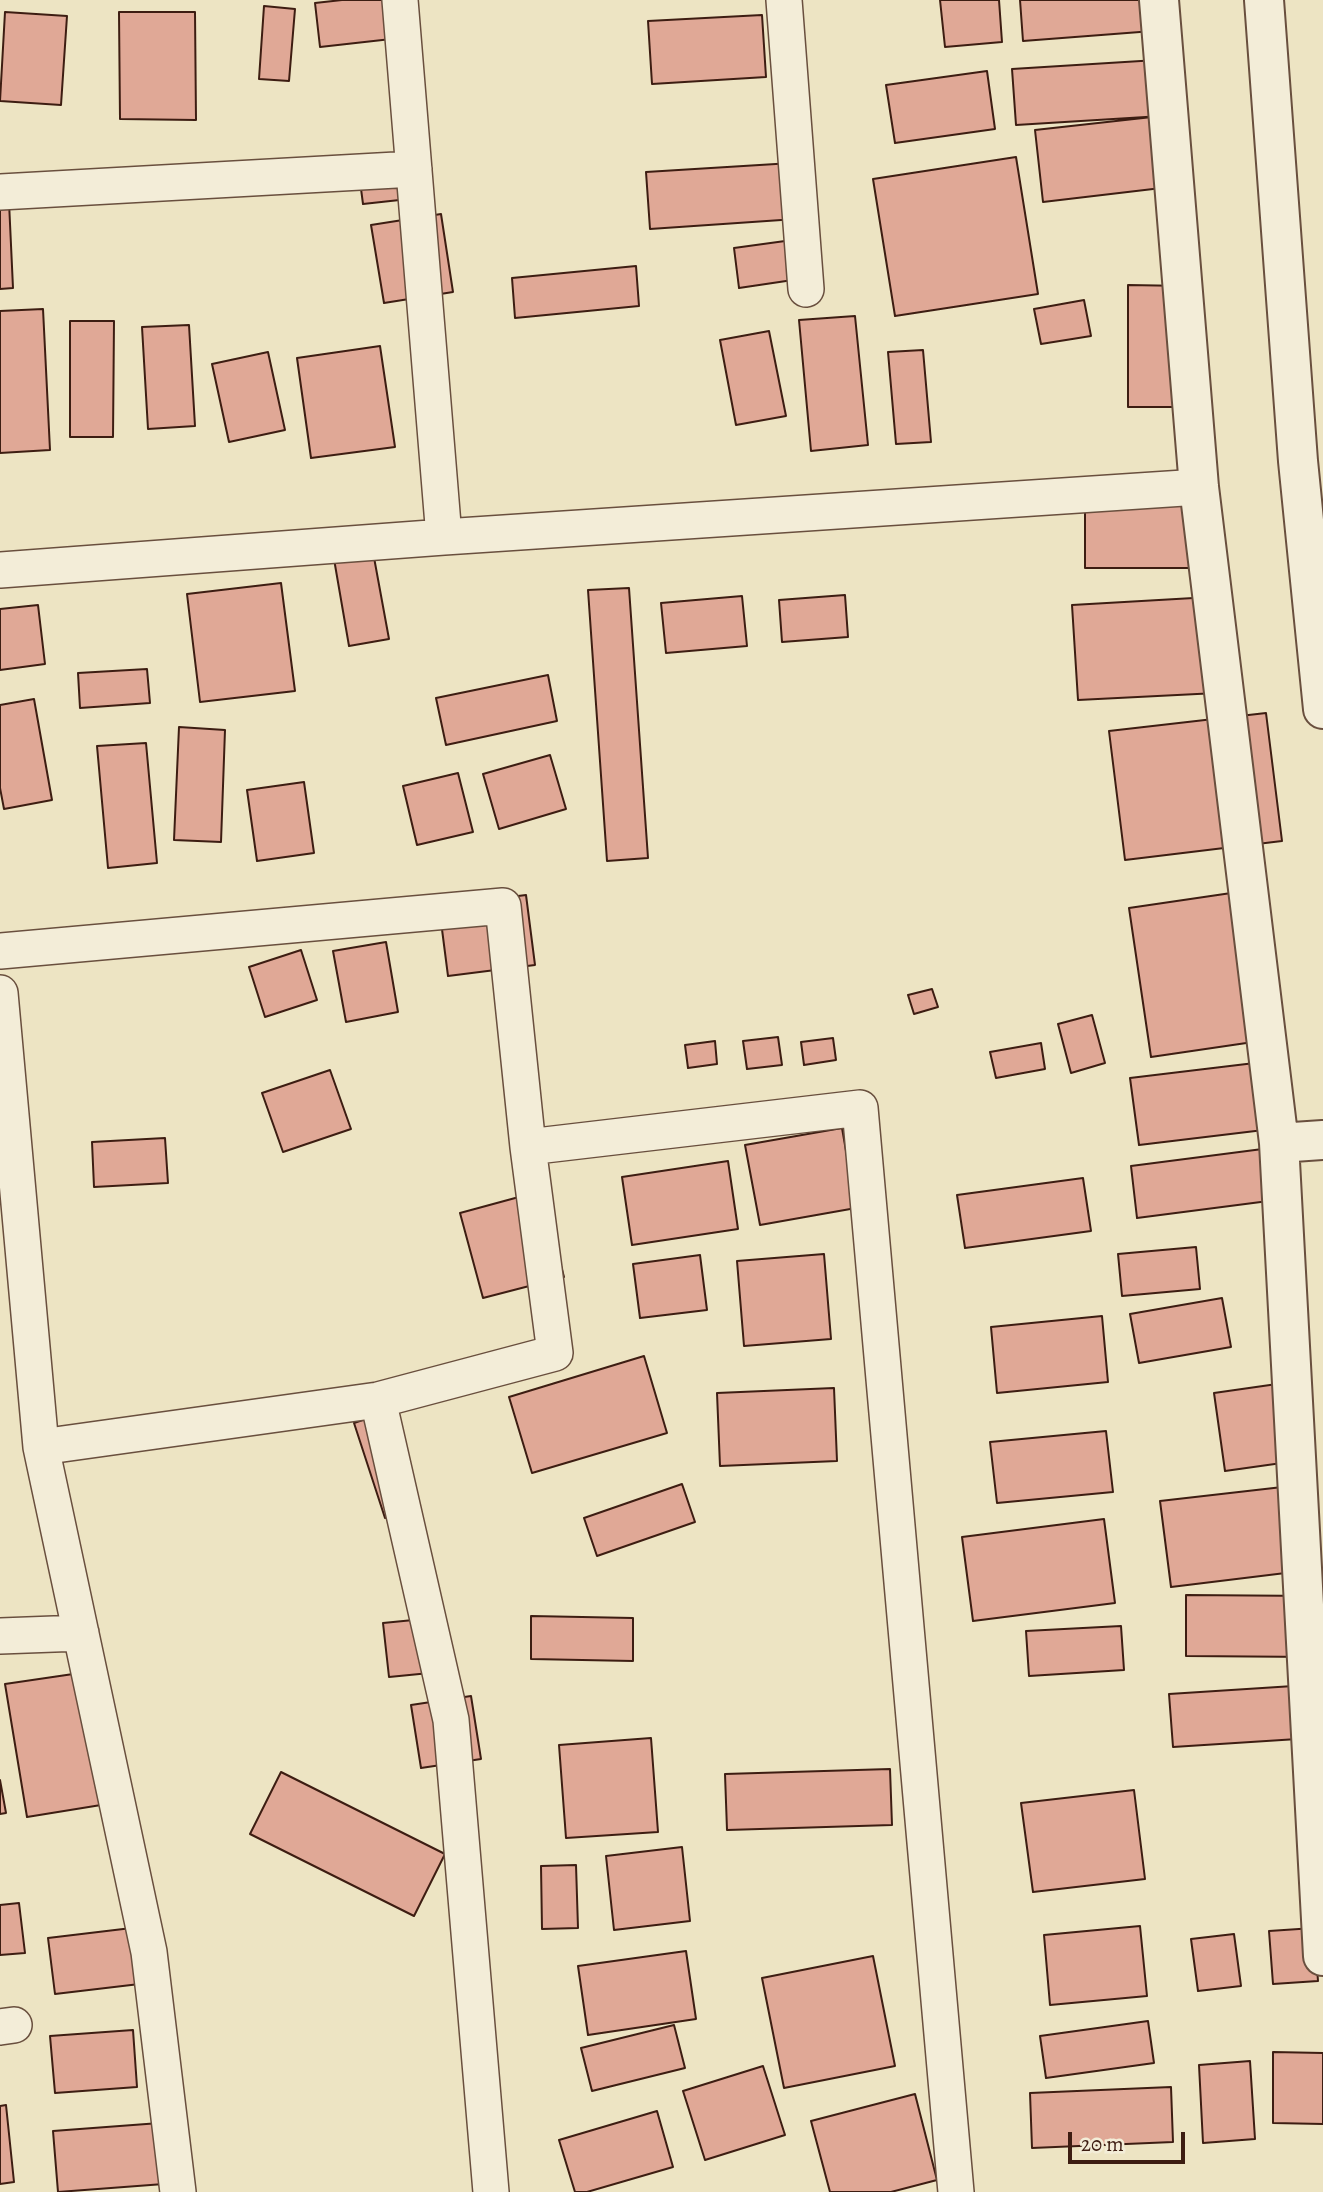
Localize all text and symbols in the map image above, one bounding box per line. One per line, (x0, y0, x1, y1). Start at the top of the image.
scale bar (1071, 2118, 1188, 2162)
text: 20 m (1081, 2130, 1124, 2158)

